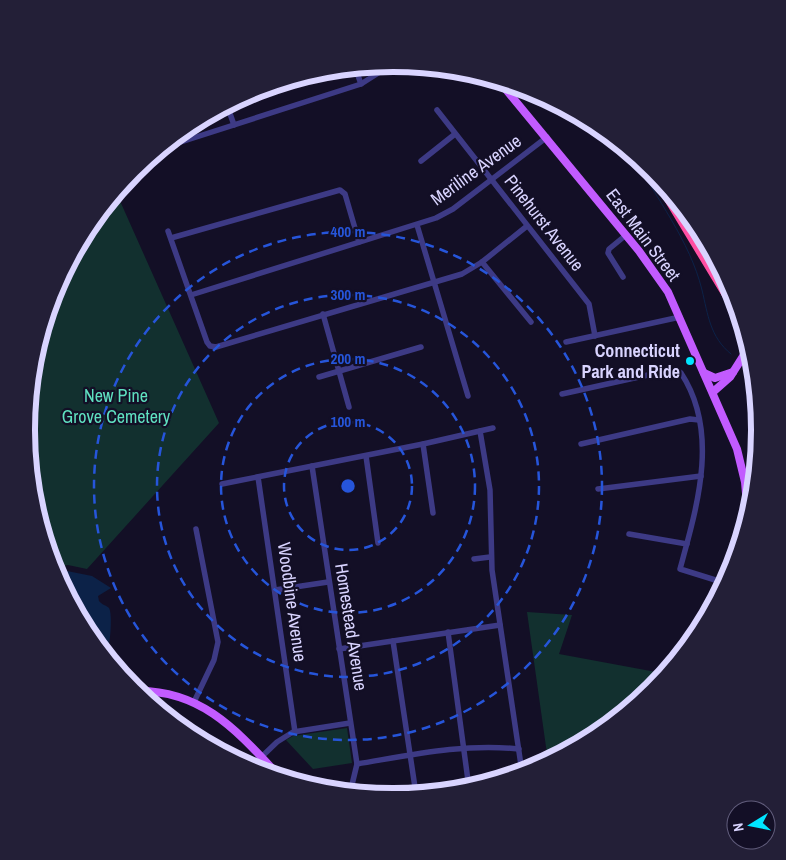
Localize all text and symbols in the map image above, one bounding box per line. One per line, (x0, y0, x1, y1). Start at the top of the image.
street label: Meriline Avenue (425, 128, 526, 211)
street label: Pinehurst Avenue (499, 169, 590, 276)
street label: East Main Street (600, 183, 686, 286)
text: 400 m (331, 221, 365, 242)
text: 300 m (331, 284, 365, 305)
place label: Connecticut Park and Ride (582, 338, 680, 384)
text: 200 m (331, 348, 365, 369)
marker: Connecticut Park and Ride (684, 355, 696, 367)
park label: New Pine Grove Cemetery (62, 383, 171, 429)
text: 100 m (331, 411, 365, 432)
centre of rings (339, 477, 357, 495)
street label: Woodbine Avenue (272, 541, 313, 663)
street label: Homestead Avenue (329, 561, 374, 692)
north arrow (726, 800, 776, 850)
text: N (729, 822, 748, 833)

